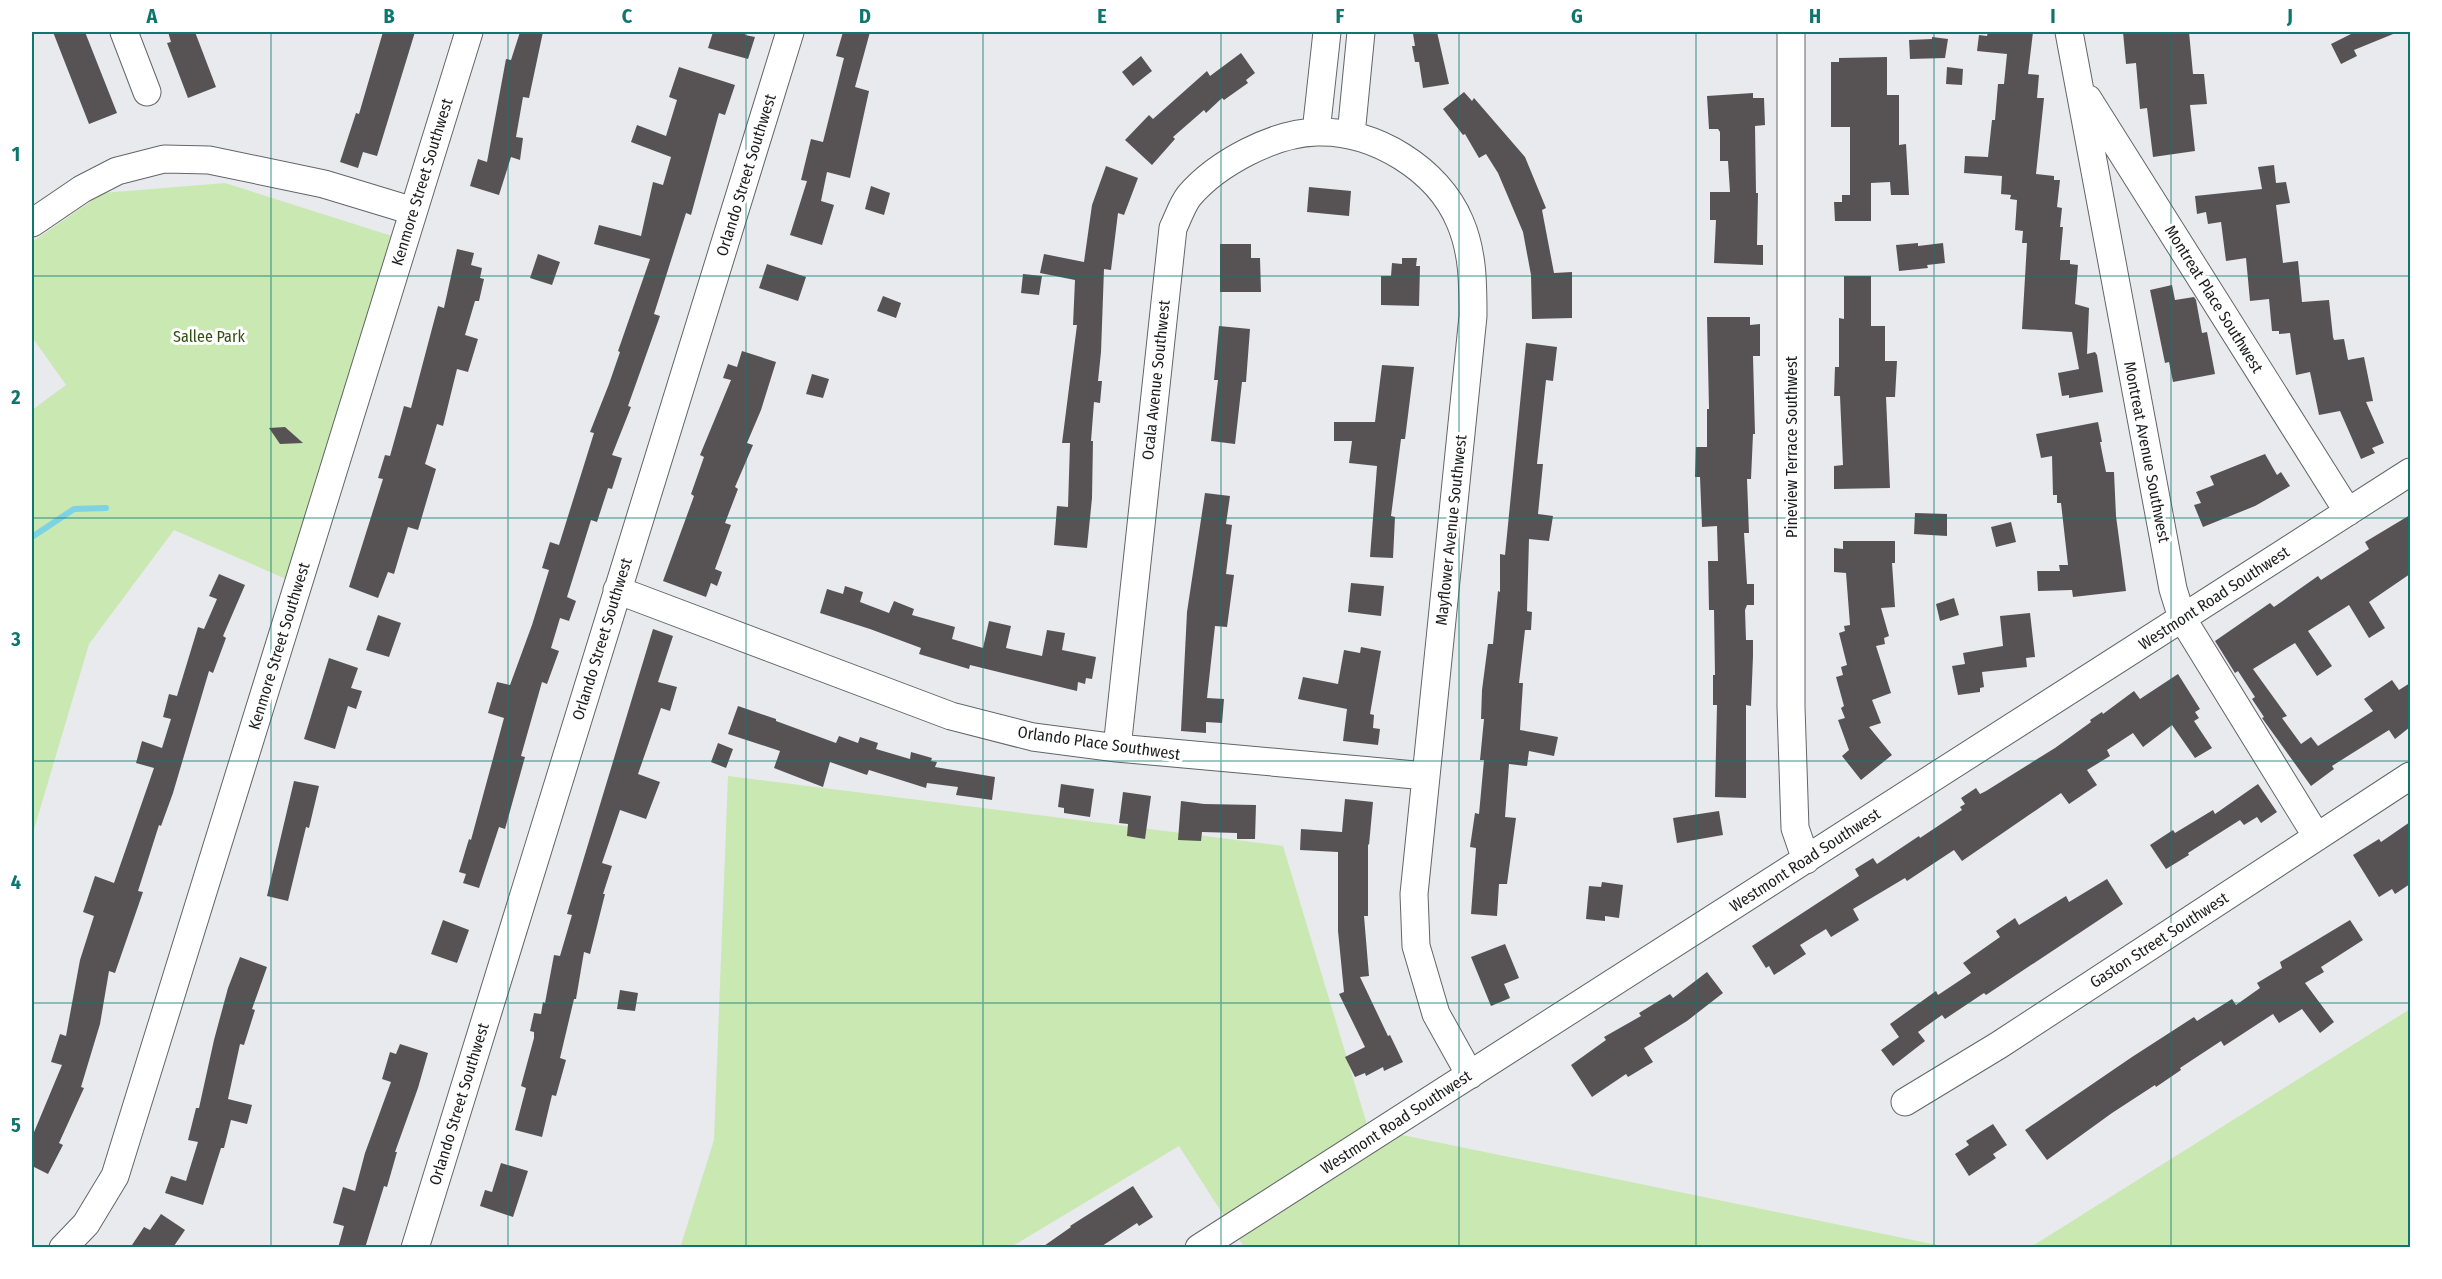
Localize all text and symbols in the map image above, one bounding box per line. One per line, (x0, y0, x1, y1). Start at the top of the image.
text: A (146, 4, 159, 28)
text: B (383, 4, 395, 28)
text: C (622, 4, 633, 28)
text: D (859, 4, 871, 28)
text: E (1097, 4, 1107, 28)
text: F (1336, 4, 1345, 28)
text: G (1571, 4, 1583, 28)
text: H (1809, 4, 1821, 28)
text: I (2050, 4, 2056, 28)
text: J (2286, 4, 2293, 28)
street label: Orlando Street Southwest (712, 91, 780, 258)
street label: Kenmore Street Southwest (387, 95, 457, 268)
text: 1 (12, 142, 20, 166)
street label: Montreat Place Southwest (2161, 222, 2268, 377)
street label: Ocala Avenue Southwest (1138, 298, 1174, 461)
park label: Sallee Park (173, 327, 246, 346)
street label: Pineview Terrace Southwest (1782, 355, 1801, 538)
street label: Montreat Avenue Southwest (2120, 360, 2174, 545)
text: 2 (10, 385, 21, 409)
street label: Mayflower Avenue Southwest (1432, 433, 1471, 626)
street label: Westmont Road Southwest (2135, 542, 2293, 654)
street label: Orlando Street Southwest (568, 555, 636, 722)
street label: Kenmore Street Southwest (244, 559, 314, 732)
text: 3 (10, 627, 21, 651)
street label: Orlando Place Southwest (1016, 722, 1182, 764)
street label: Westmont Road Southwest (1726, 804, 1884, 916)
text: 4 (11, 870, 21, 894)
street label: Gaston Street Southwest (2086, 888, 2232, 992)
street label: Orlando Street Southwest (425, 1020, 493, 1187)
street label: Westmont Road Southwest (1317, 1066, 1475, 1178)
text: 5 (11, 1113, 21, 1137)

